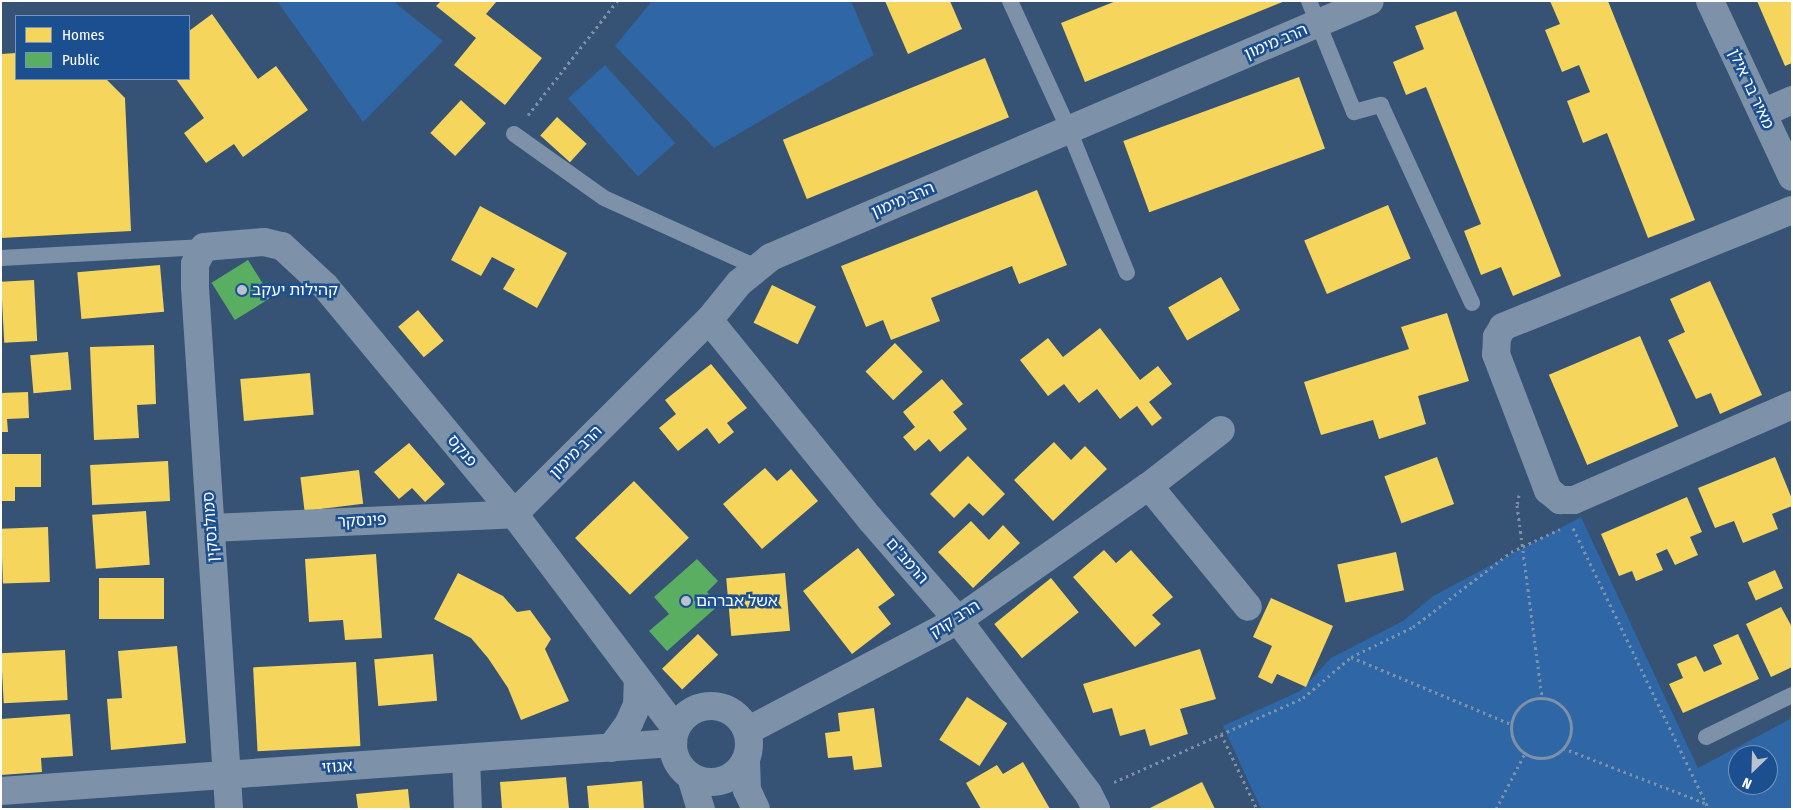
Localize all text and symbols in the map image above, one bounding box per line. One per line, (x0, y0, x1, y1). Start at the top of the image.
legend (15, 15, 190, 80)
street label: הרב מימון (1242, 20, 1310, 64)
text: Homes (62, 26, 104, 44)
street label: מאיר בר אילן (1724, 46, 1778, 132)
text: Public (62, 51, 99, 69)
street label: הרב מימון (869, 178, 937, 222)
place label: קהילות יעקב (252, 280, 338, 300)
marker: קהילות יעקב (236, 284, 248, 296)
street label: הרב מימון (546, 422, 606, 482)
street label: פנקס (443, 431, 481, 471)
street label: סמולנסקין (199, 491, 223, 563)
street label: פינסקר (337, 510, 387, 532)
street label: הרמב"ם (882, 534, 932, 588)
place label: אשל אברהם (696, 591, 778, 611)
marker: אשל אברהם (680, 595, 692, 607)
street label: הרב קוק (926, 596, 984, 642)
north arrow (1728, 745, 1778, 795)
street label: אגוזי (321, 756, 353, 778)
text: N (1740, 774, 1754, 793)

